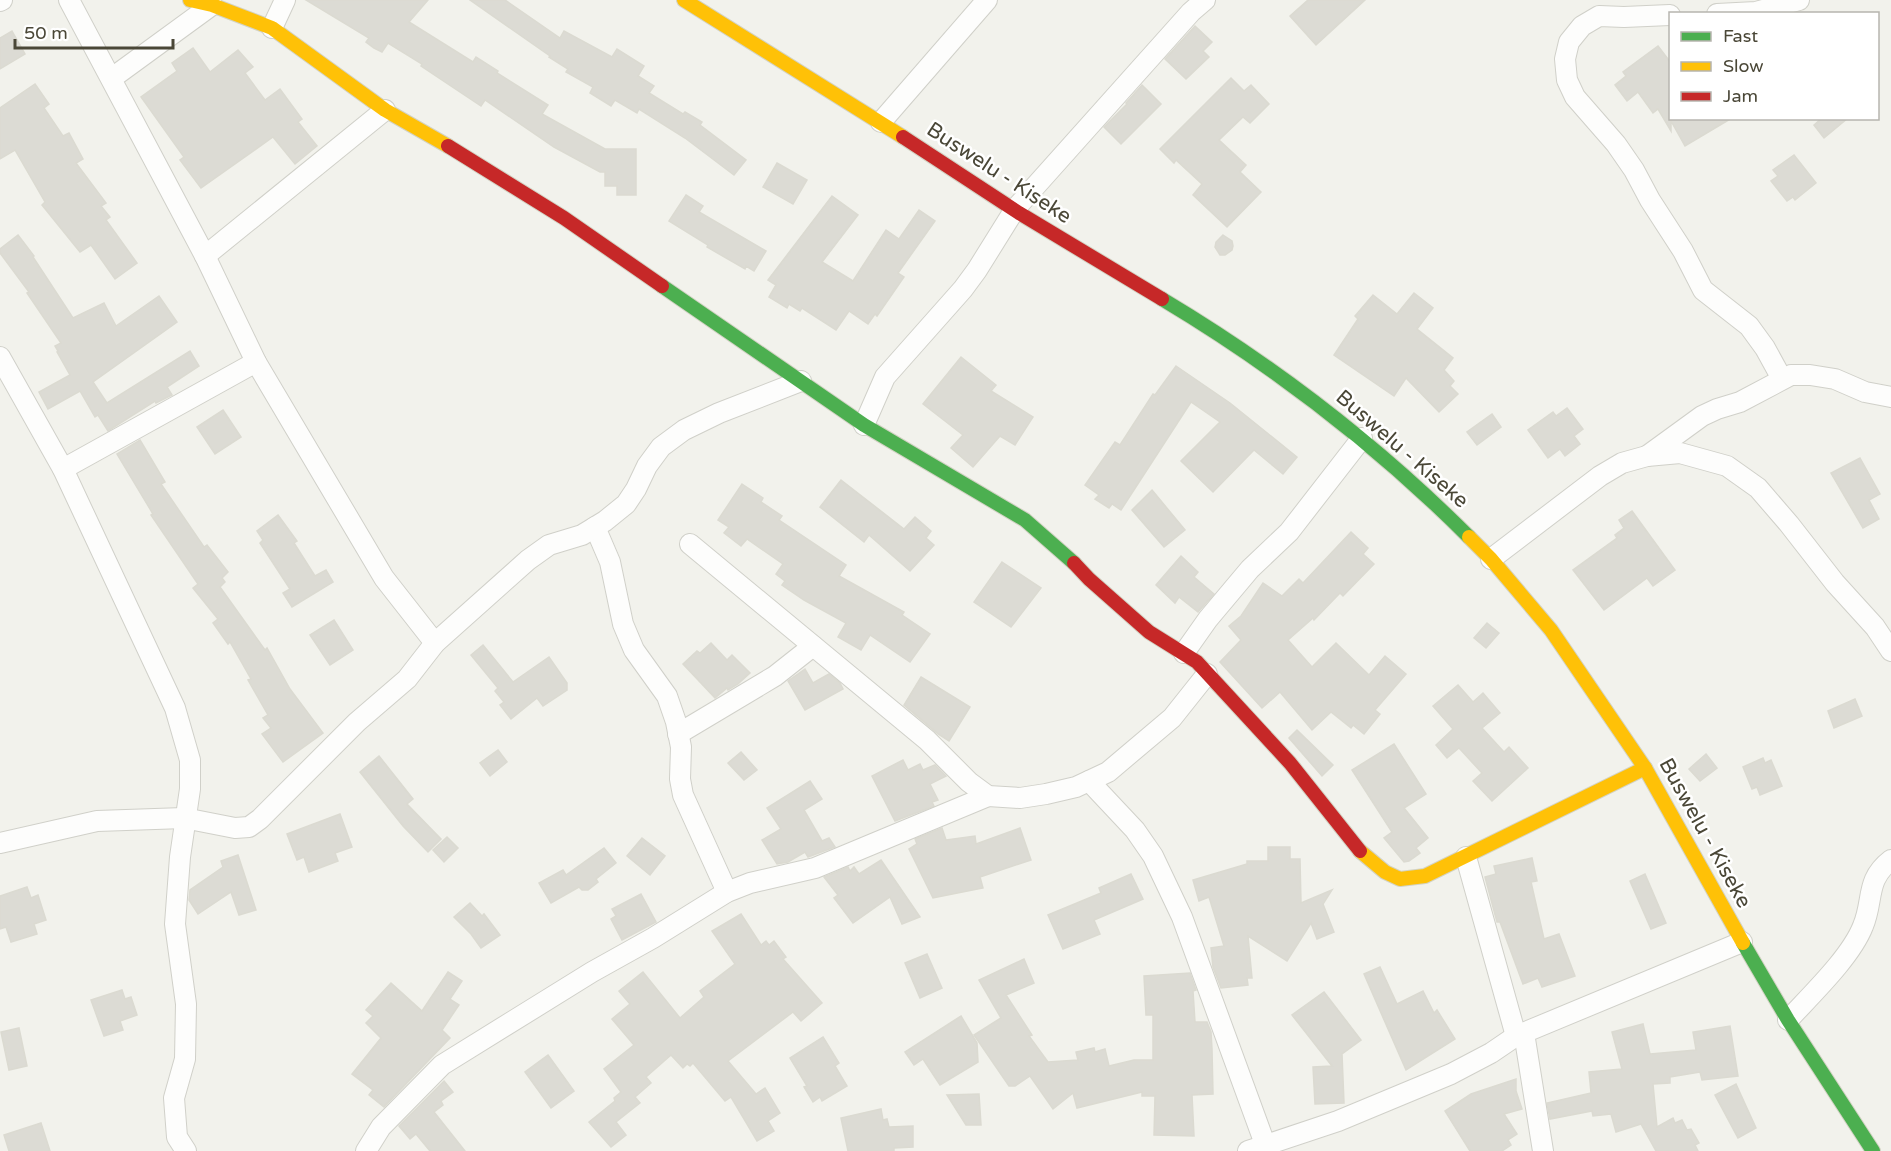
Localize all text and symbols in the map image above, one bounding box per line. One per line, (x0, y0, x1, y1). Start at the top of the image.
scale bar (15, 12, 172, 50)
legend (1669, 12, 1879, 120)
text: 50 m (24, 22, 68, 44)
text: Fast (1723, 25, 1758, 47)
text: Slow (1723, 55, 1764, 77)
text: Jam (1723, 85, 1758, 107)
street label: Buswelu - Kiseke (922, 117, 1076, 229)
street label: Buswelu - Kiseke (1331, 385, 1473, 513)
street label: Buswelu - Kiseke (1653, 754, 1757, 912)

